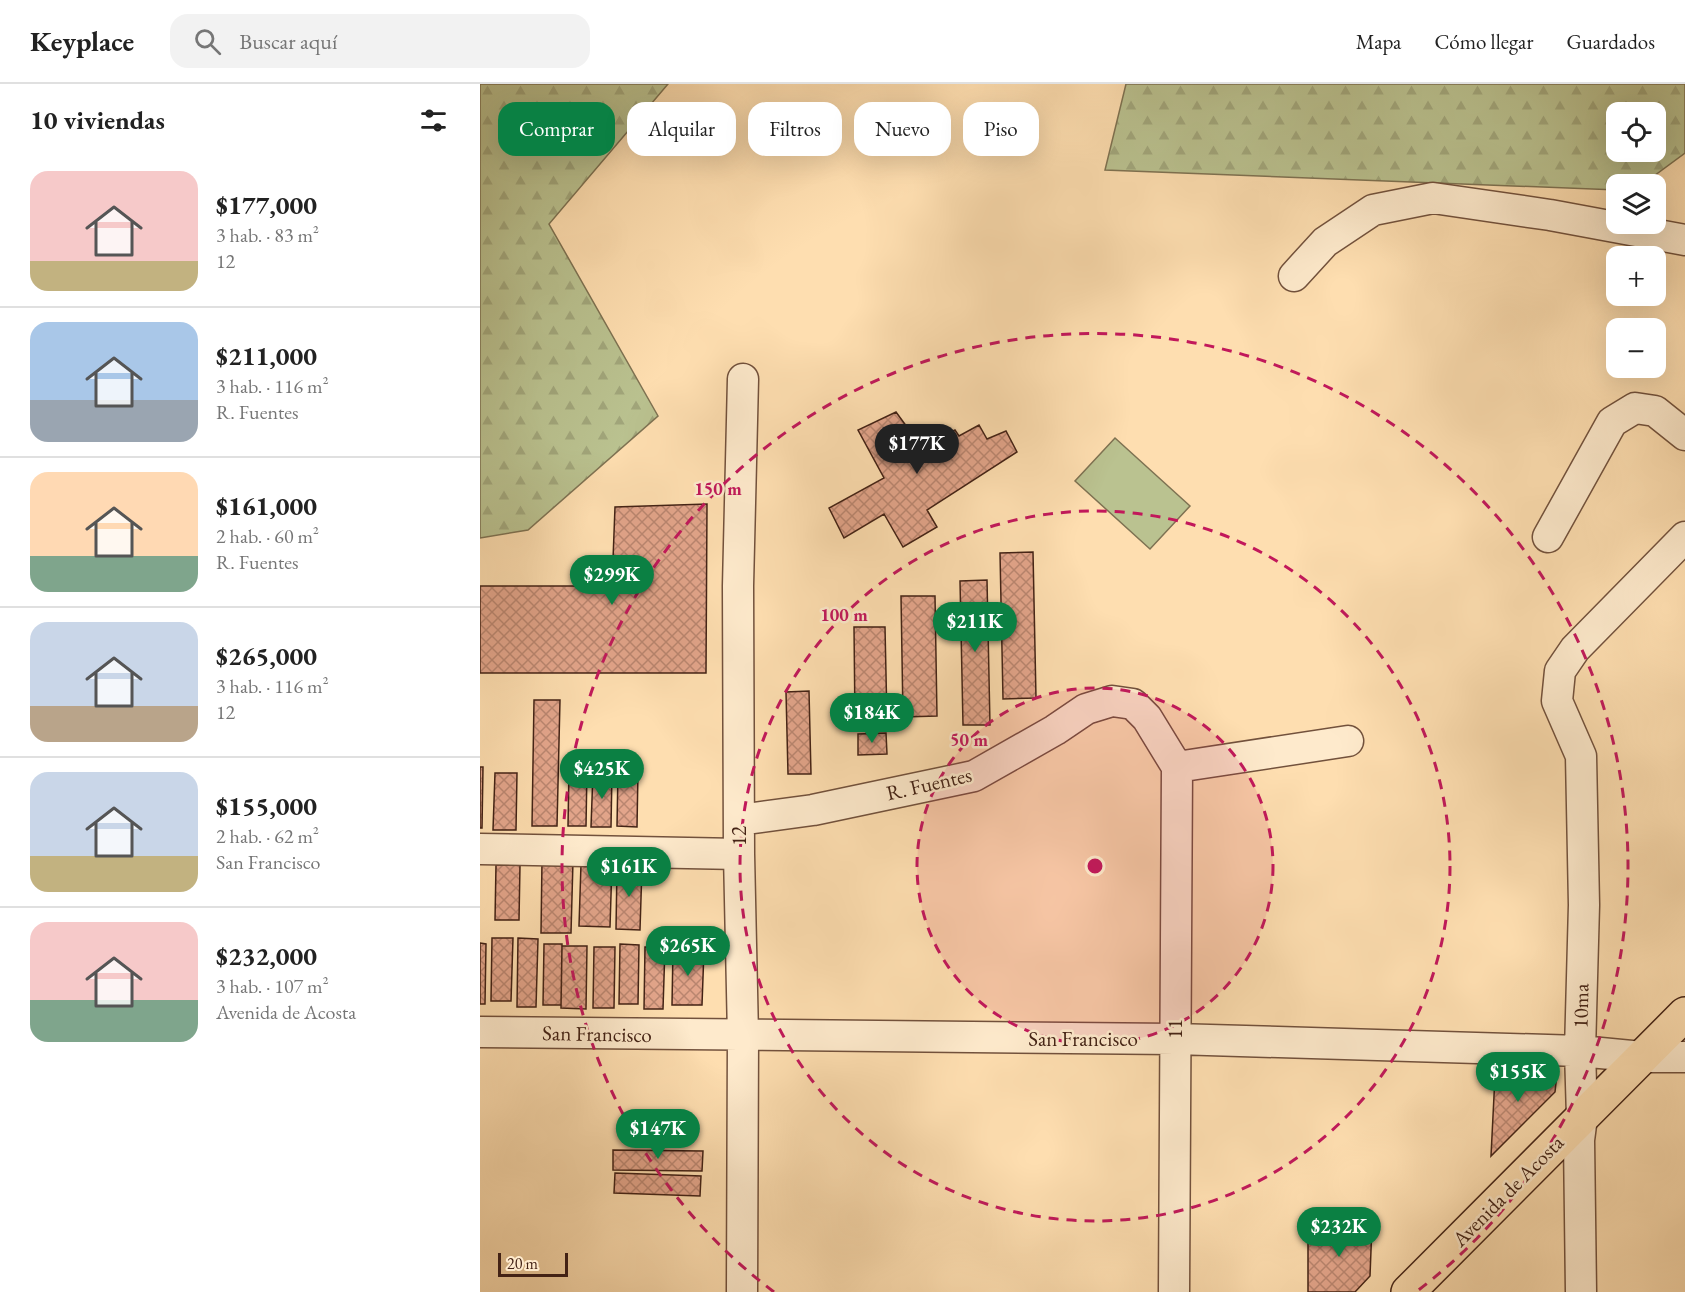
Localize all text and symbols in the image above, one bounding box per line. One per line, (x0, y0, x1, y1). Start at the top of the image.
search box (170, 14, 590, 68)
text: Keyplace (30, 23, 134, 59)
icon: search (191, 25, 224, 58)
text: Buscar aquí (239, 27, 337, 56)
text: Mapa (1356, 28, 1401, 55)
text: Cómo llegar (1434, 28, 1533, 55)
text: Guardados (1566, 28, 1655, 55)
chip: Comprar (498, 102, 615, 156)
chip: Alquilar (627, 102, 736, 156)
chip: Filtros (748, 102, 842, 156)
chip: Nuevo (854, 102, 951, 156)
chip: Piso (963, 102, 1039, 156)
map controls (1606, 102, 1666, 378)
button: locate (1606, 102, 1666, 162)
text: 10 viviendas (30, 103, 165, 137)
icon: filters (417, 104, 450, 137)
button: layers (1606, 174, 1666, 234)
text: $177,000 (216, 188, 317, 222)
icon: home (78, 195, 150, 267)
text: 3 hab. · 83 m² (216, 222, 319, 248)
button: + (1606, 246, 1666, 306)
text: 12 (216, 248, 235, 274)
button: − (1606, 318, 1666, 378)
text: $211,000 (216, 339, 317, 373)
icon: home (78, 346, 150, 418)
text: 3 hab. · 116 m² (216, 373, 329, 399)
text: R. Fuentes (216, 399, 299, 425)
pin: $177K (875, 424, 959, 475)
text: $177K (889, 430, 945, 456)
text: 150 m (694, 477, 742, 500)
text: $161,000 (216, 489, 317, 523)
icon: home (78, 496, 150, 568)
text: 2 hab. · 60 m² (216, 523, 319, 549)
text: R. Fuentes (216, 549, 299, 575)
pin: $299K (570, 555, 654, 606)
text: $299K (584, 561, 640, 587)
pin: $211K (933, 602, 1017, 653)
text: 100 m (820, 603, 868, 626)
text: $211K (947, 608, 1003, 634)
text: $265,000 (216, 639, 317, 673)
icon: home (78, 646, 150, 718)
text: 3 hab. · 116 m² (216, 673, 329, 699)
pin: $184K (830, 693, 914, 744)
text: 12 (216, 699, 235, 725)
text: $184K (844, 699, 900, 725)
text: 50 m (950, 728, 988, 751)
pin: $425K (560, 749, 644, 800)
text: $425K (574, 755, 630, 781)
street label: R. Fuentes (884, 761, 974, 806)
text: $155,000 (216, 789, 317, 823)
icon: home (78, 796, 150, 868)
text: 2 hab. · 62 m² (216, 823, 319, 849)
street label: 12 (725, 826, 752, 846)
pin: $161K (587, 847, 671, 898)
text: San Francisco (216, 849, 320, 875)
text: $161K (601, 853, 657, 879)
centre of rings (1085, 856, 1105, 876)
pin: $265K (646, 926, 730, 977)
text: $265K (660, 932, 716, 958)
text: $232,000 (216, 939, 317, 973)
icon: home (78, 946, 150, 1018)
text: 3 hab. · 107 m² (216, 973, 329, 999)
street label: 10ma (1567, 983, 1594, 1029)
text: Avenida de Acosta (216, 999, 356, 1025)
street label: San Francisco (542, 1019, 652, 1048)
street label: 11 (1161, 1019, 1188, 1039)
street label: San Francisco (1028, 1025, 1138, 1052)
pin: $155K (1476, 1052, 1560, 1103)
text: $155K (1490, 1058, 1546, 1084)
pin: $147K (616, 1109, 700, 1160)
text: $147K (630, 1115, 686, 1141)
street label: Avenida de Acosta (1445, 1129, 1570, 1253)
pin: $232K (1297, 1207, 1381, 1258)
text: $232K (1311, 1213, 1367, 1239)
scale bar (498, 1250, 568, 1278)
text: 20 m (507, 1253, 538, 1274)

